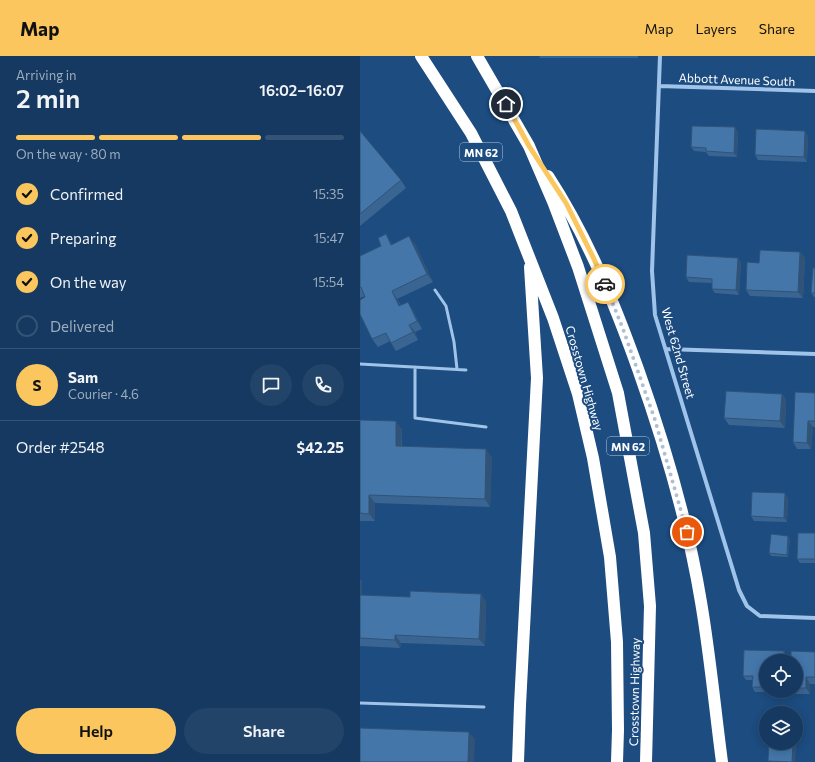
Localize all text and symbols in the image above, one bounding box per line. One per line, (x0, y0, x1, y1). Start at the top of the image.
text: Map (20, 17, 59, 40)
text: Map (645, 20, 673, 37)
text: Layers (695, 20, 737, 37)
text: Share (759, 20, 795, 37)
text: Arriving in (16, 67, 76, 83)
street label: Abbott Avenue South (678, 70, 796, 88)
text: 16:02–16:07 (259, 81, 344, 99)
text: 2 min (16, 82, 80, 113)
pin (489, 87, 523, 121)
icon: home (495, 93, 517, 115)
road number: MN 62 (460, 143, 502, 161)
text: On the way · 80 m (16, 146, 121, 162)
icon: check (16, 183, 38, 205)
text: Confirmed (50, 185, 123, 203)
text: 15:35 (313, 186, 344, 202)
icon: check (16, 227, 38, 249)
text: Preparing (50, 229, 116, 247)
text: 15:47 (314, 230, 344, 246)
courier (585, 264, 625, 304)
icon: check (16, 271, 38, 293)
text: On the way (50, 273, 127, 291)
icon: car (594, 273, 616, 295)
text: 15:54 (313, 274, 344, 290)
street label: West 62nd Street (659, 306, 699, 400)
text: Delivered (50, 317, 114, 335)
street label: Crosstown Highway (563, 324, 607, 432)
button: chat (250, 364, 292, 406)
button: phone (302, 364, 344, 406)
text: Sam (68, 368, 98, 386)
text: S (32, 376, 42, 394)
text: Courier · 4.6 (68, 386, 139, 402)
road number: MN 62 (607, 437, 649, 455)
text: Order #2548 (16, 438, 105, 456)
text: $42.25 (297, 438, 344, 456)
pin (670, 515, 704, 549)
icon: bag (676, 521, 698, 543)
street label: Crosstown Highway (626, 638, 642, 746)
map controls (759, 654, 803, 750)
button: locate (759, 654, 803, 698)
button: layers (759, 706, 803, 750)
button: Help (16, 708, 176, 754)
button: Share (184, 708, 344, 754)

